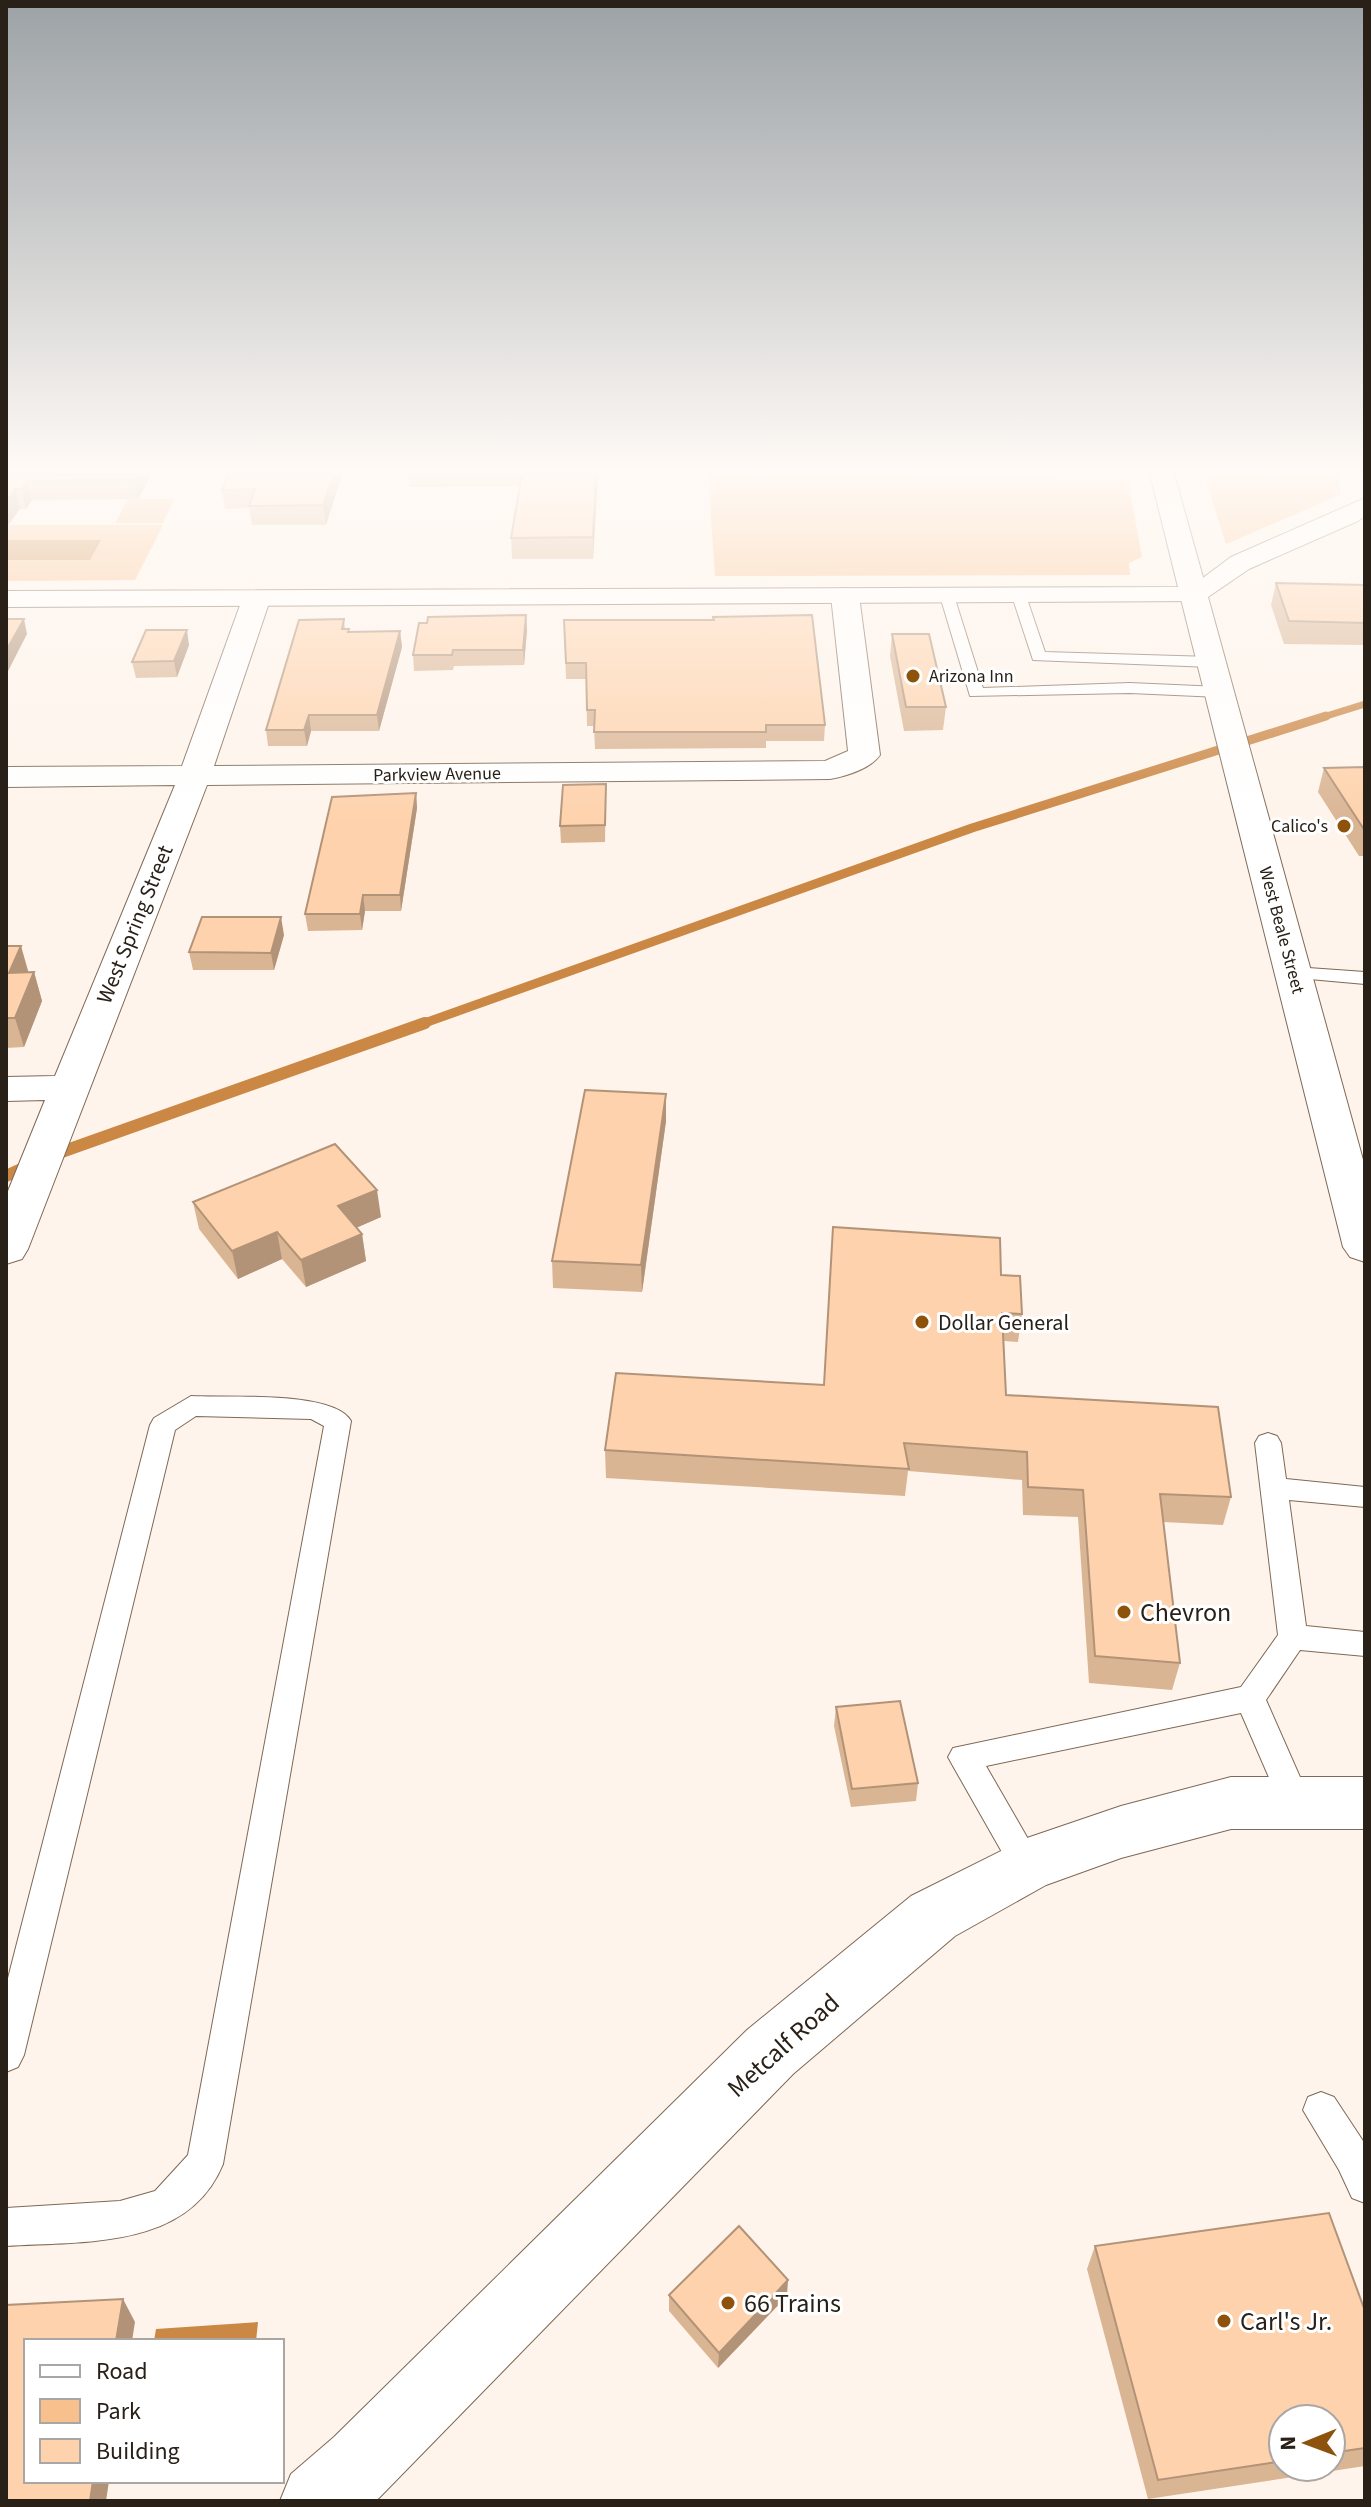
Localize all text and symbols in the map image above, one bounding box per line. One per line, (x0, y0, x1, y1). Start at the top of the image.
place label: Arizona Inn (929, 664, 1014, 689)
marker: Arizona Inn (904, 667, 922, 685)
street label: Parkview Avenue (373, 761, 501, 788)
place label: Calico's (1271, 814, 1328, 839)
marker: Calico's (1335, 817, 1353, 835)
street label: West Spring Street (89, 840, 182, 1008)
street label: West Beale Street (1253, 864, 1310, 996)
place label: Dollar General (938, 1307, 1069, 1339)
marker: Dollar General (913, 1313, 931, 1331)
place label: Chevron (1140, 1594, 1231, 1631)
marker: Chevron (1115, 1603, 1133, 1621)
street label: Metcalf Road (719, 1985, 848, 2106)
place label: 66 Trains (744, 2285, 841, 2322)
marker: 66 Trains (719, 2294, 737, 2312)
place label: Carl's Jr. (1240, 2303, 1332, 2340)
marker: Carl's Jr. (1215, 2312, 1233, 2330)
legend (24, 2339, 284, 2483)
text: Road (96, 2354, 148, 2389)
text: Park (96, 2394, 141, 2429)
north arrow (1267, 2403, 1347, 2483)
text: Building (96, 2434, 180, 2469)
text: N (1272, 2436, 1304, 2451)

